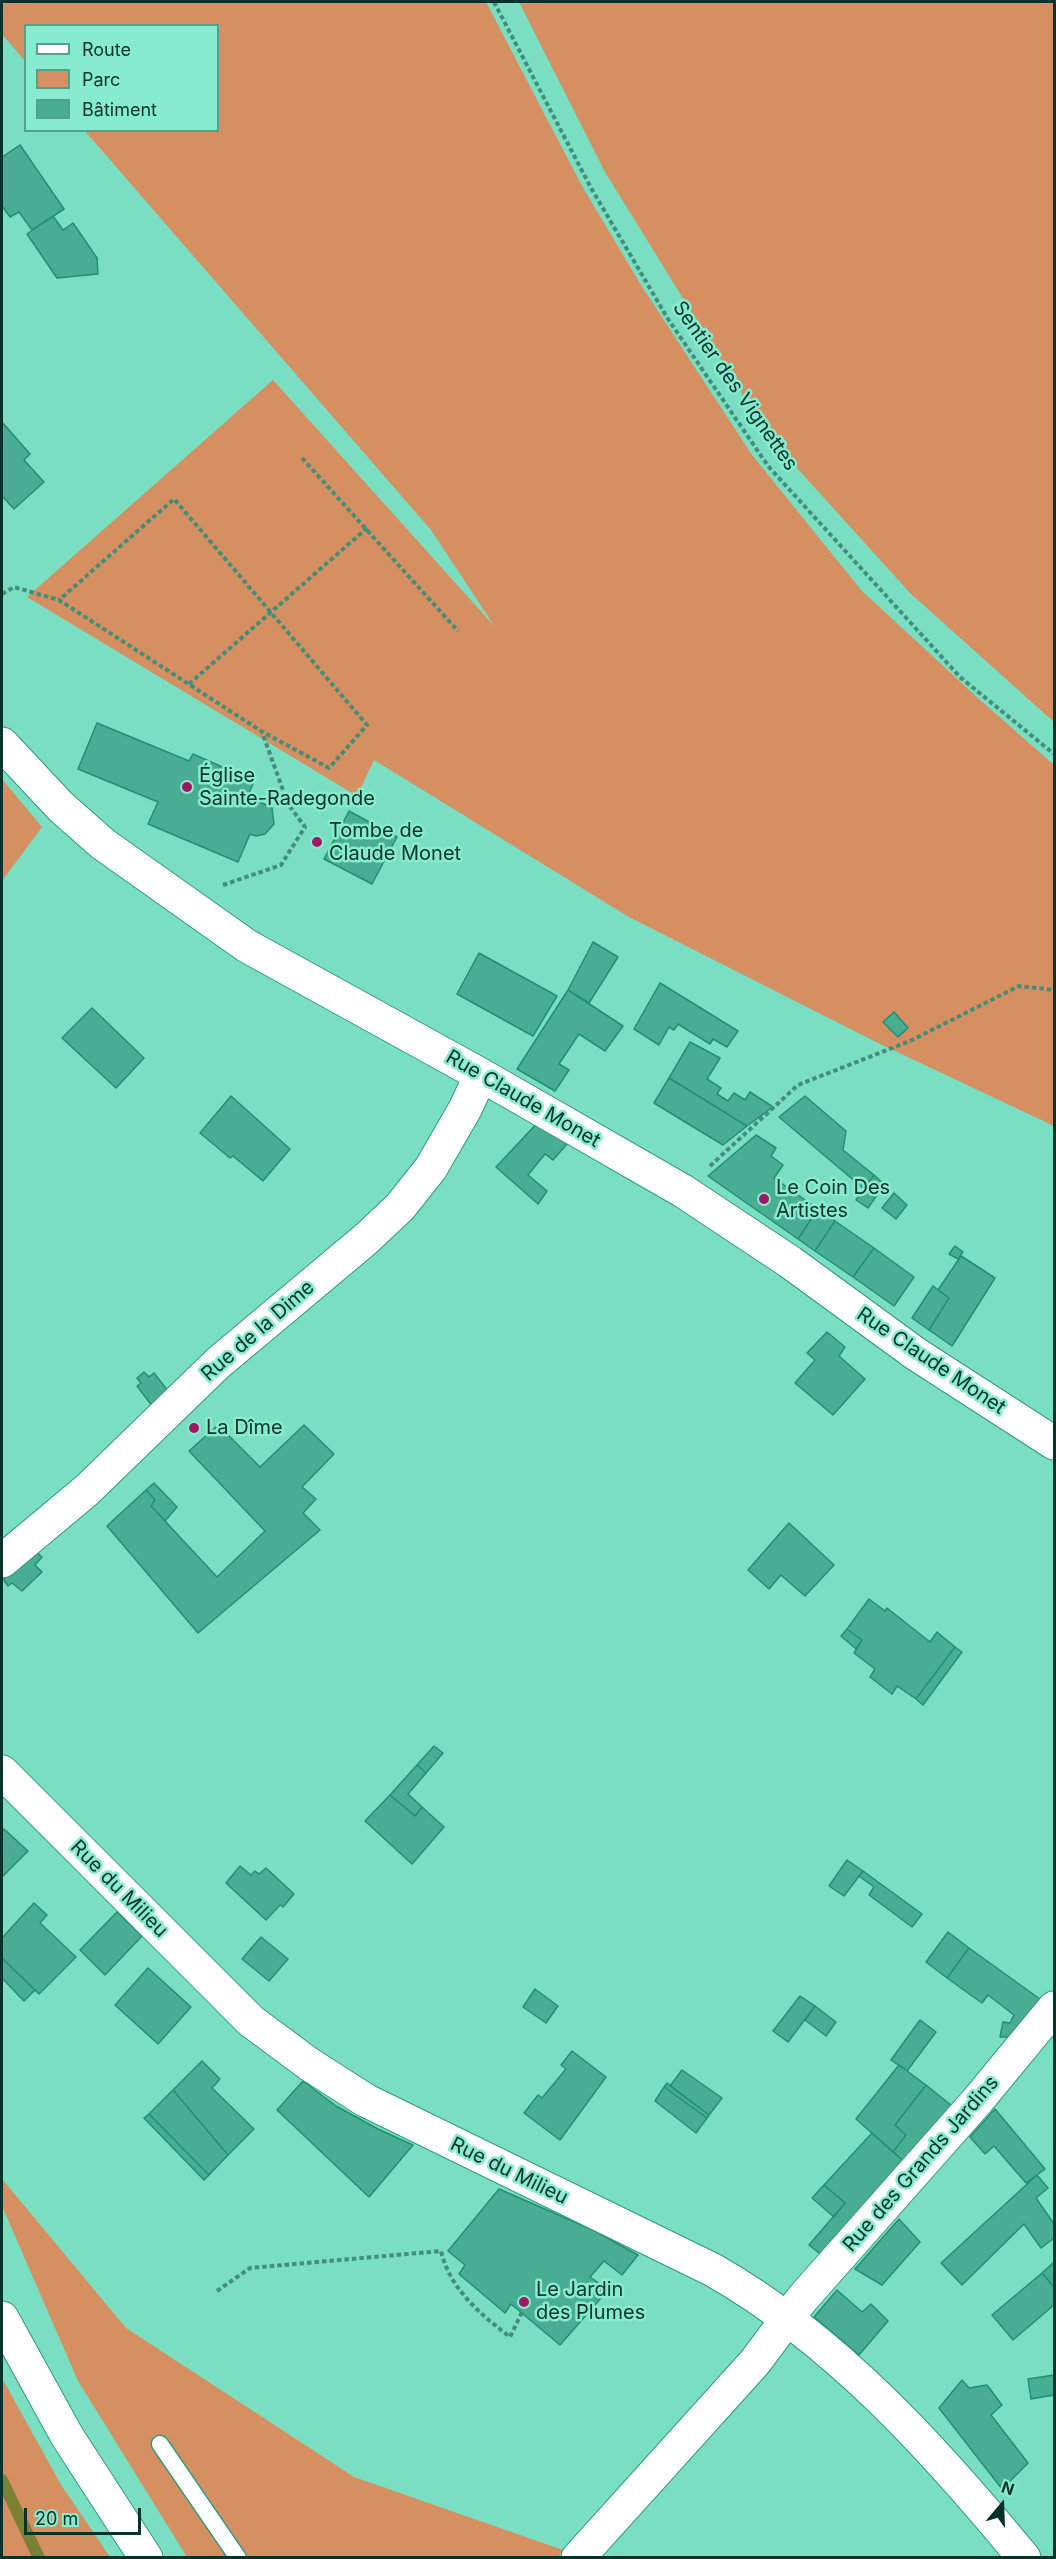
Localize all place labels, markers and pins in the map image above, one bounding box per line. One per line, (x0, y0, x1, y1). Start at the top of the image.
place label: Église Sainte-Radegonde (199, 764, 375, 811)
marker: Église Sainte-Radegonde (180, 780, 194, 794)
place label: Tombe de Claude Monet (329, 819, 461, 866)
marker: Tombe de Claude Monet (310, 835, 324, 849)
place label: Le Coin Des Artistes (776, 1176, 890, 1223)
marker: Le Coin Des Artistes (757, 1192, 771, 1206)
place label: La Dîme (206, 1416, 283, 1440)
marker: La Dîme (187, 1421, 201, 1435)
place label: Le Jardin des Plumes (536, 2278, 645, 2325)
marker: Le Jardin des Plumes (517, 2295, 531, 2309)

